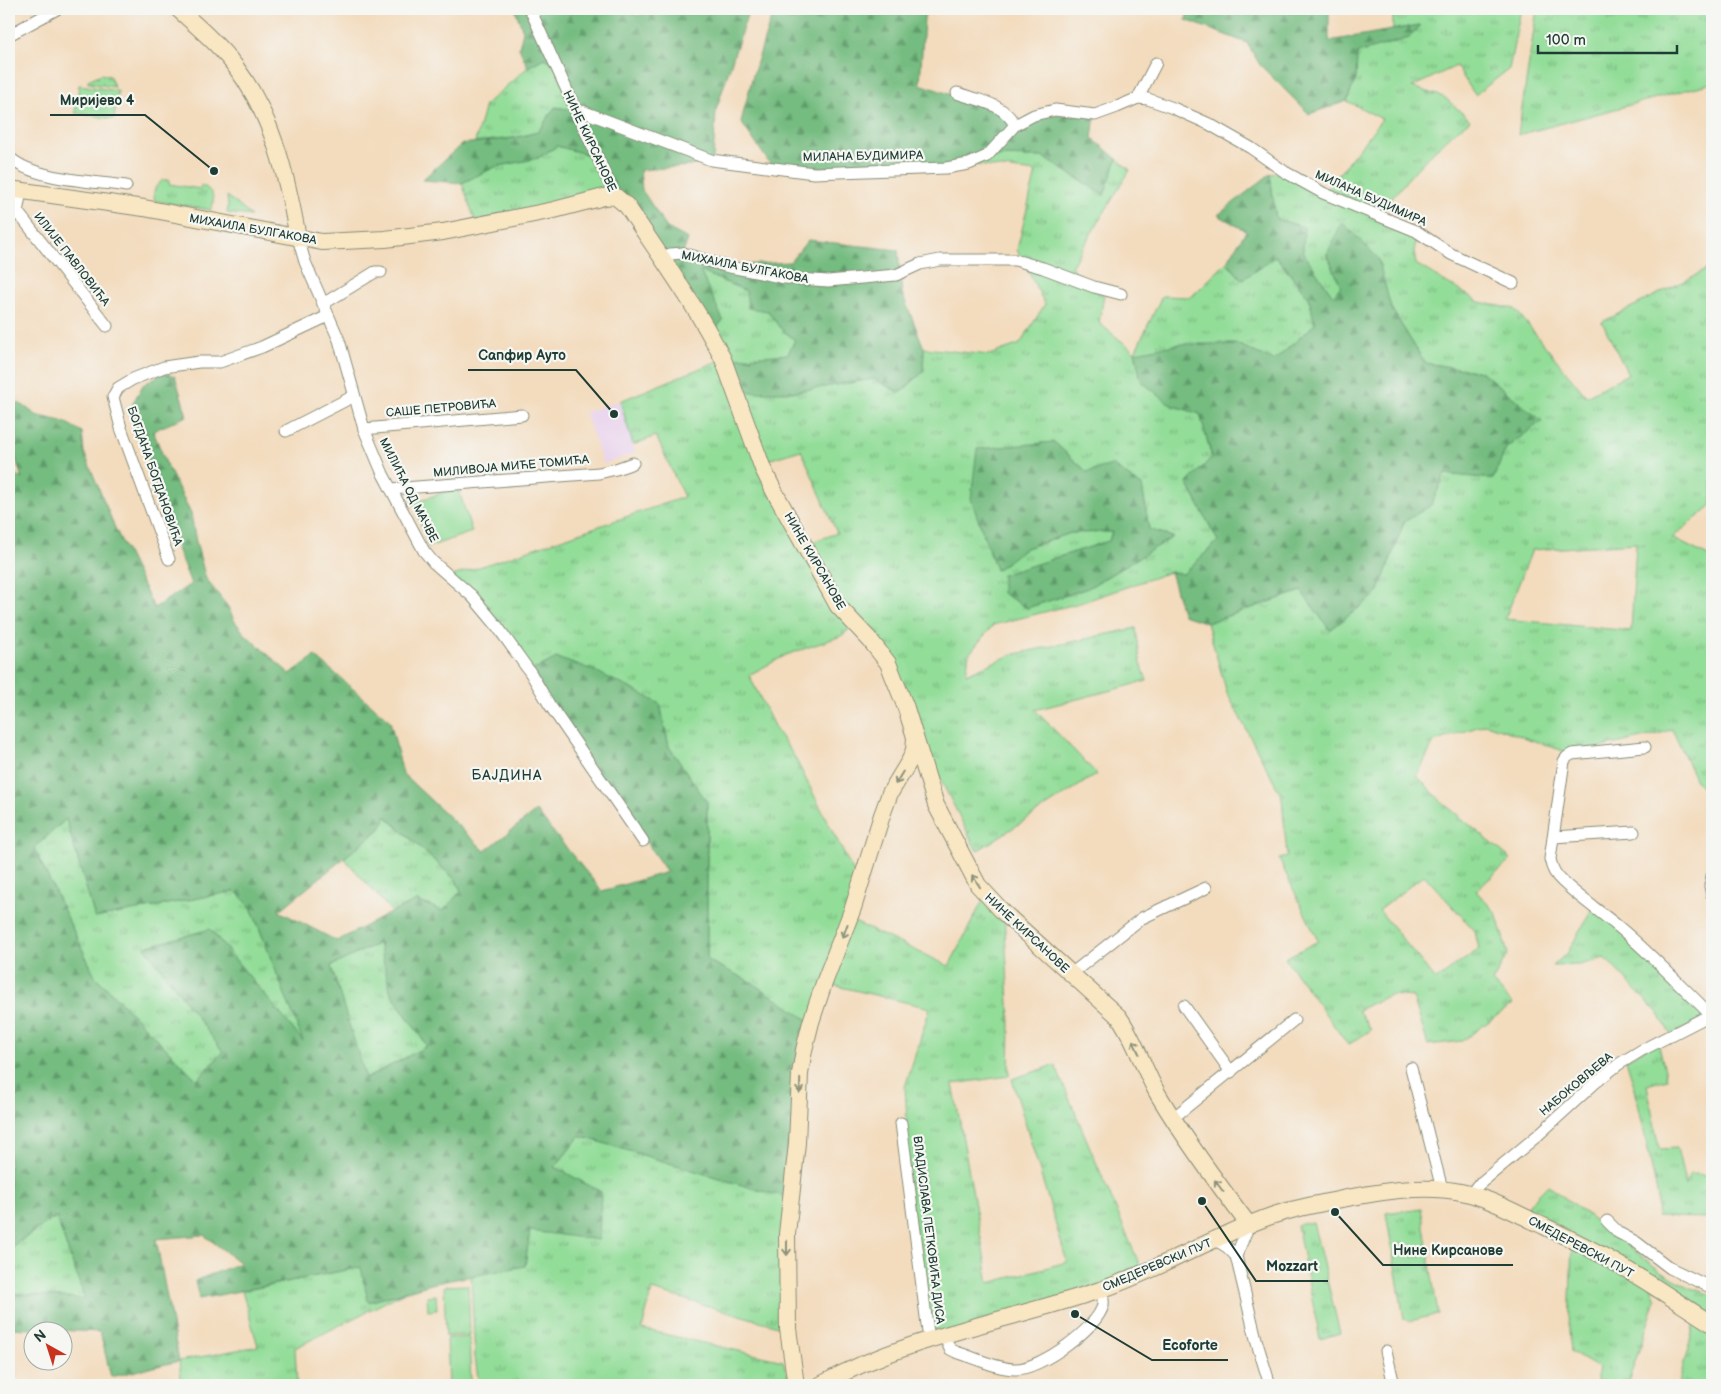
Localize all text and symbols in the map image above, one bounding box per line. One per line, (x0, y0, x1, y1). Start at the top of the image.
scale bar (1538, 22, 1677, 54)
text: 100 m (1546, 31, 1586, 50)
callout: Миријево 4 (50, 86, 145, 115)
street label: НИНЕ КИРСАНОВЕ (559, 88, 620, 195)
text: Миријево 4 (60, 92, 135, 109)
street label: МИЛАНА БУДИМИРА (803, 148, 924, 165)
street label: МИЛАНА БУДИМИРА (1313, 167, 1430, 230)
street label: ИЛИЈЕ ПАВЛОВИЋА (30, 210, 113, 310)
street label: МИХАИЛА БУЛГАКОВА (188, 211, 319, 248)
street label: МИХАИЛА БУЛГАКОВА (680, 248, 810, 287)
callout: Сапфир Ауто (468, 341, 576, 370)
text: Сапфир Ауто (478, 347, 566, 364)
street label: САШЕ ПЕТРОВИЋА (385, 396, 497, 421)
street label: БОГДАНА БОГДАНОВИЋА (124, 404, 186, 549)
street label: МИЛИЋА ОД МАЧВЕ (376, 435, 441, 545)
street label: МИЛИВОЈА МИЋЕ ТОМИЋА (433, 452, 590, 481)
street label: НИНЕ КИРСАНОВЕ (781, 510, 849, 613)
district label: БАЈДИНА (472, 767, 542, 784)
one-way arrow (894, 771, 904, 785)
one-way arrow (970, 874, 980, 888)
street label: НИНЕ КИРСАНОВЕ (981, 890, 1072, 977)
one-way arrow (840, 923, 849, 938)
one-way arrow (1130, 1040, 1140, 1055)
street label: НАБОКОВЉЕВА (1537, 1049, 1617, 1119)
one-way arrow (795, 1078, 805, 1094)
street label: ВЛАДИСЛАВА ПЕТКОВИЋА ДИСА (910, 1135, 948, 1326)
one-way arrow (1214, 1179, 1224, 1193)
street label: СМЕДЕРЕВСКИ ПУТ (1526, 1213, 1636, 1282)
street label: СМЕДЕРЕВСКИ ПУТ (1100, 1236, 1214, 1295)
callout: Нине Кирсанове (1383, 1236, 1513, 1265)
one-way arrow (782, 1240, 792, 1256)
text: Нине Кирсанове (1393, 1242, 1503, 1259)
callout: Mozzart (1256, 1252, 1328, 1281)
text: Mozzart (1266, 1258, 1318, 1275)
north arrow (22, 1322, 72, 1372)
text: N (31, 1326, 50, 1346)
callout: Ecoforte (1152, 1331, 1228, 1360)
text: Ecoforte (1162, 1337, 1218, 1354)

